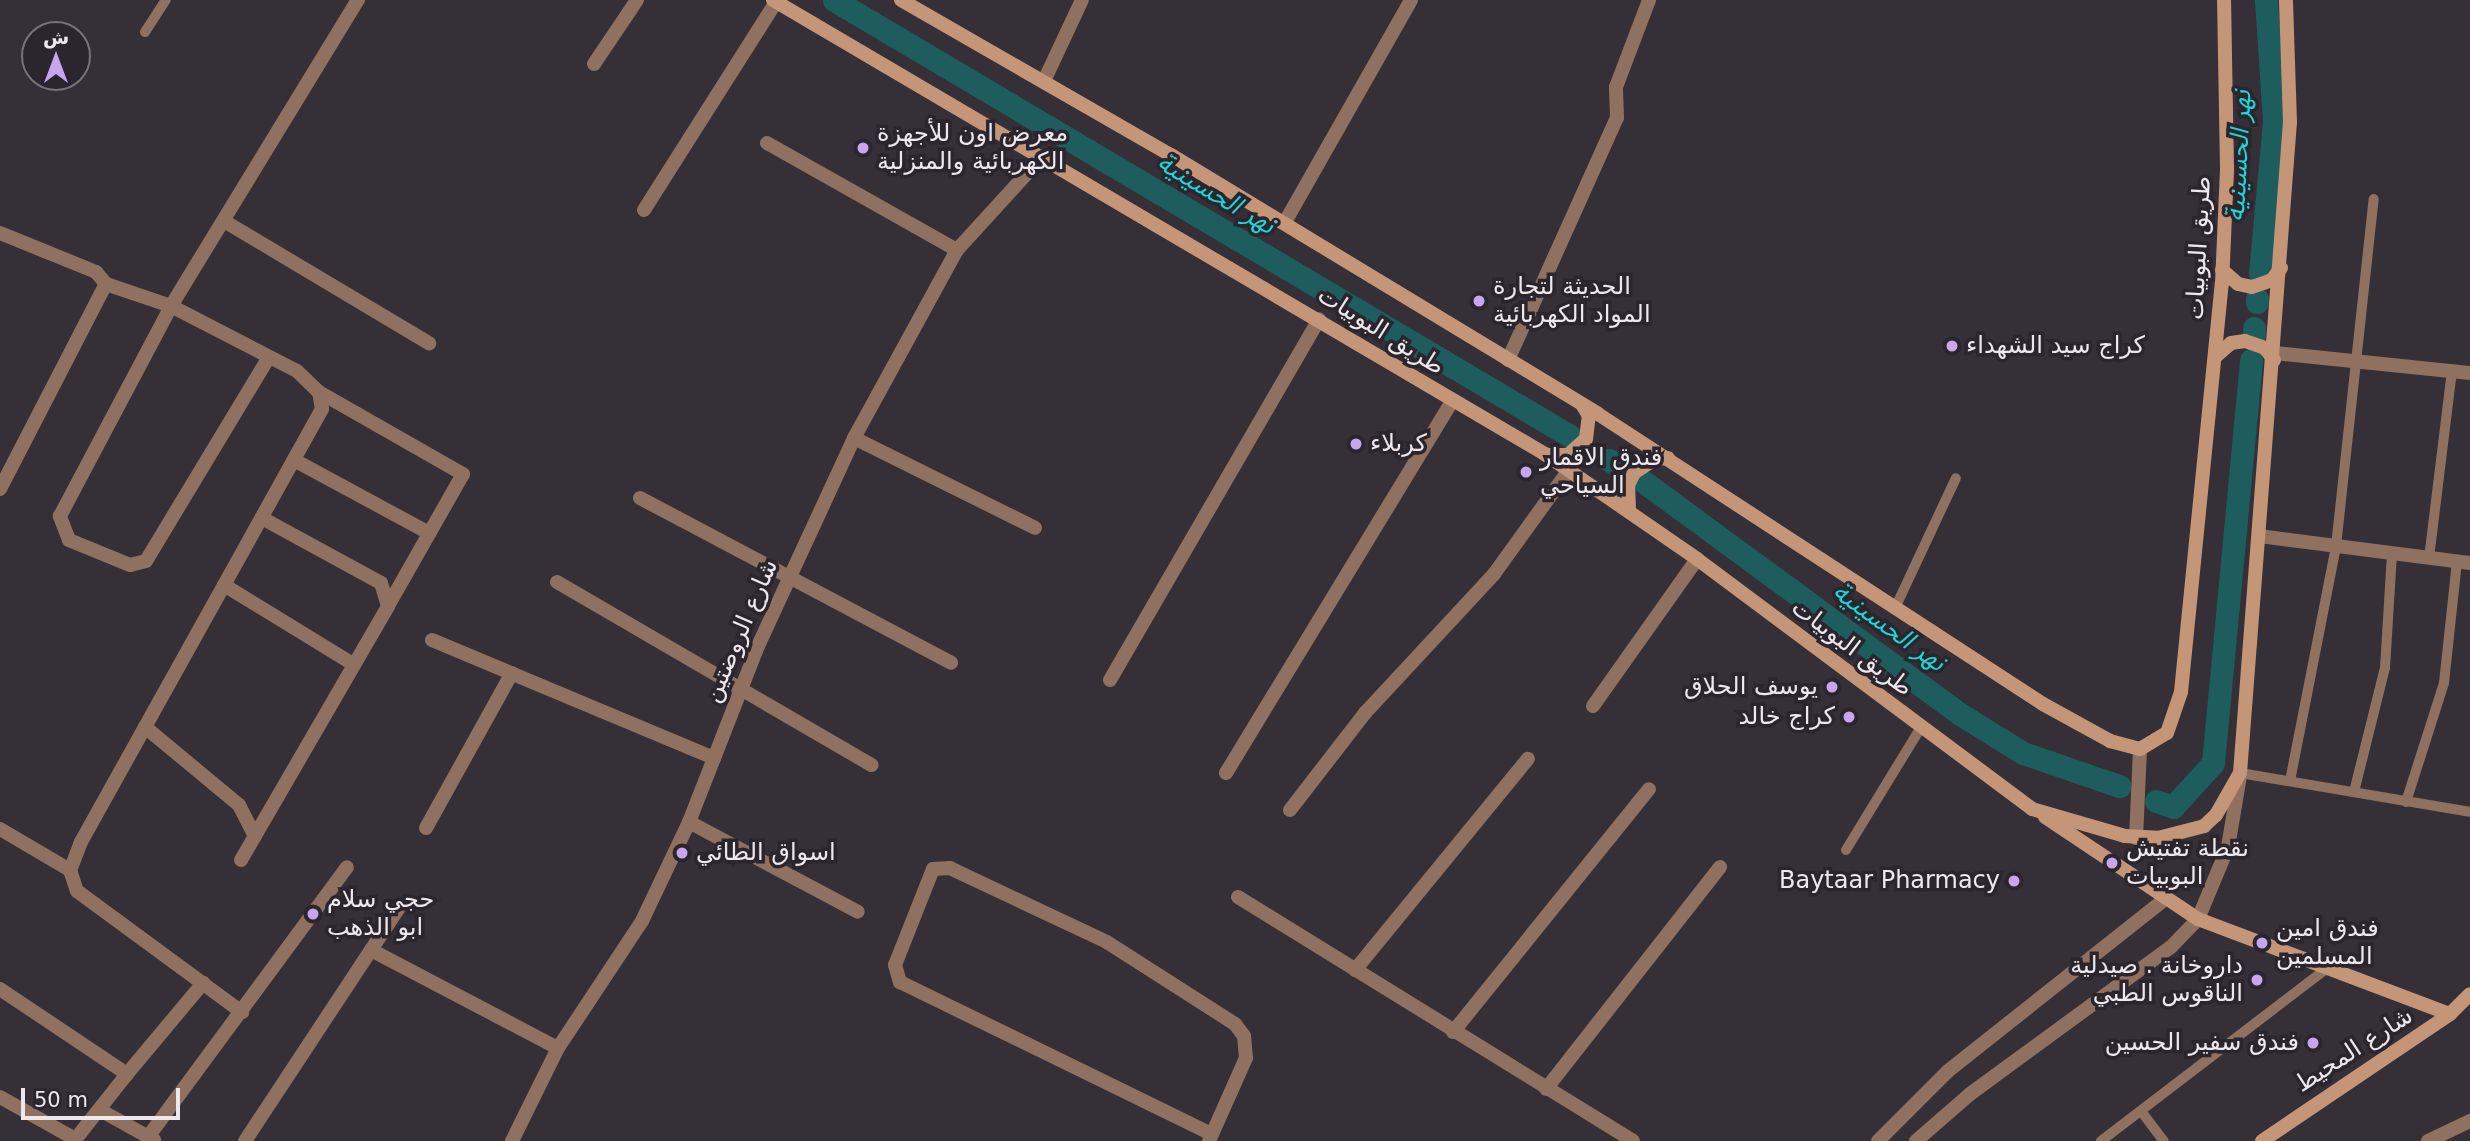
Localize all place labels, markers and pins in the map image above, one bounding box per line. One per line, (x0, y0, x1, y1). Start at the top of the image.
place label: معرض اون للأجهزة الكهربائية والمنزلية (877, 120, 1068, 176)
marker: معرض اون للأجهزة الكهربائية والمنزلية (855, 140, 871, 156)
place label: الحديثة لتجارة المواد الكهربائية (1493, 273, 1651, 329)
marker: الحديثة لتجارة المواد الكهربائية (1471, 293, 1487, 309)
place label: كراج سيد الشهداء (1966, 332, 2145, 360)
marker: كراج سيد الشهداء (1944, 338, 1960, 354)
place label: كربلاء (1370, 430, 1427, 458)
marker: كربلاء (1348, 436, 1364, 452)
place label: فندق الاقمار السياحي (1540, 444, 1662, 500)
marker: فندق الاقمار السياحي (1518, 464, 1534, 480)
place label: يوسف الحلاق (1684, 673, 1818, 701)
marker: يوسف الحلاق (1824, 679, 1840, 695)
place label: كراج خالد (1738, 703, 1835, 731)
marker: كراج خالد (1841, 709, 1857, 725)
place label: نقطة تفتيش البوبيات (2126, 835, 2249, 891)
place label: اسواق الطائي (696, 839, 836, 867)
marker: اسواق الطائي (674, 845, 690, 861)
marker: نقطة تفتيش البوبيات (2104, 855, 2120, 871)
place label: Baytaar Pharmacy (1779, 867, 2000, 895)
marker: Baytaar Pharmacy (2006, 873, 2022, 889)
place label: حجي سلام ابو الذهب (327, 886, 434, 942)
marker: حجي سلام ابو الذهب (305, 906, 321, 922)
place label: فندق امين المسلمين (2276, 915, 2379, 971)
marker: فندق امين المسلمين (2254, 935, 2270, 951)
place label: داروخانة . صيدلية الناقوس الطبي (2070, 952, 2243, 1008)
marker: داروخانة . صيدلية الناقوس الطبي (2249, 972, 2265, 988)
place label: فندق سفير الحسين (2105, 1029, 2299, 1057)
marker: فندق سفير الحسين (2305, 1035, 2321, 1051)

